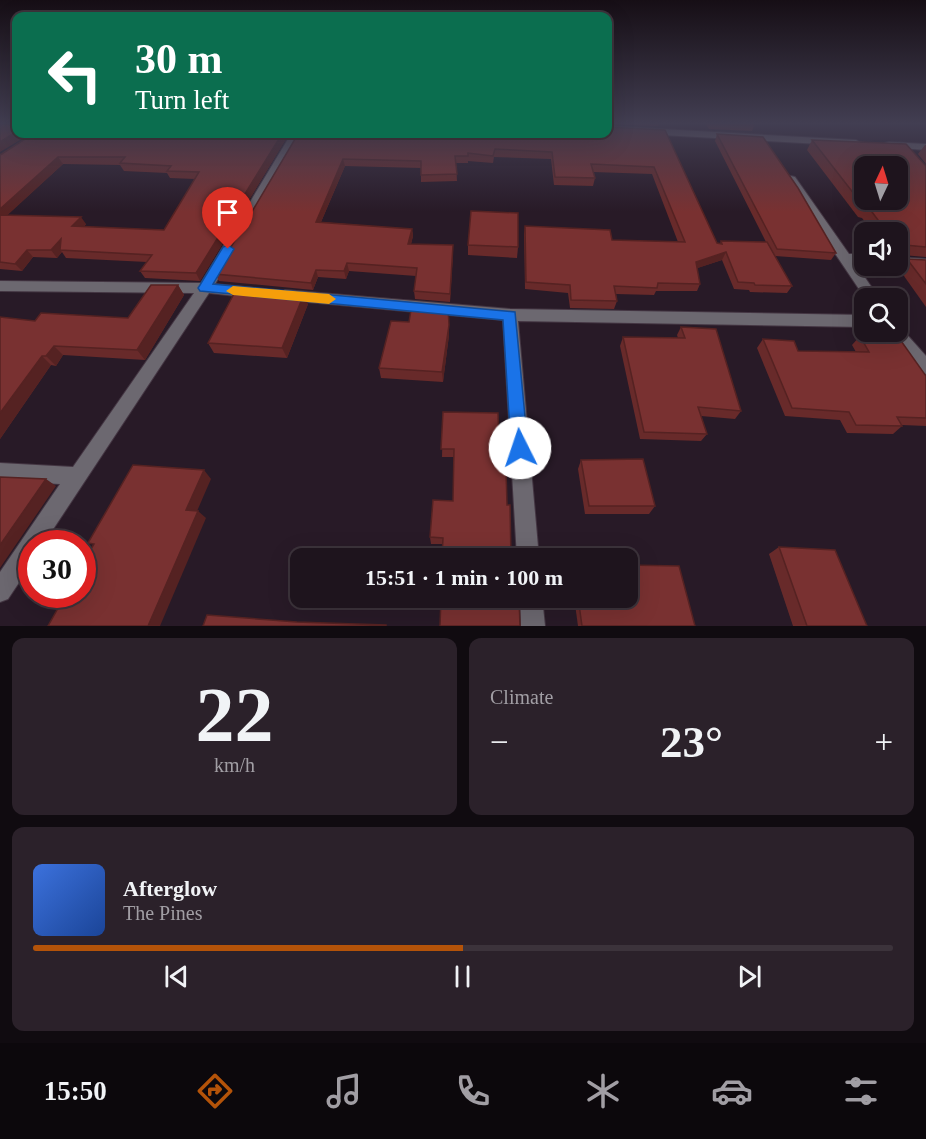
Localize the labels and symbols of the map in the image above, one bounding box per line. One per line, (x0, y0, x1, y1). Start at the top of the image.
north arrow (854, 156, 908, 210)
pin (202, 187, 253, 249)
position arrow (488, 416, 552, 480)
speed limit sign: 30 (18, 530, 96, 608)

